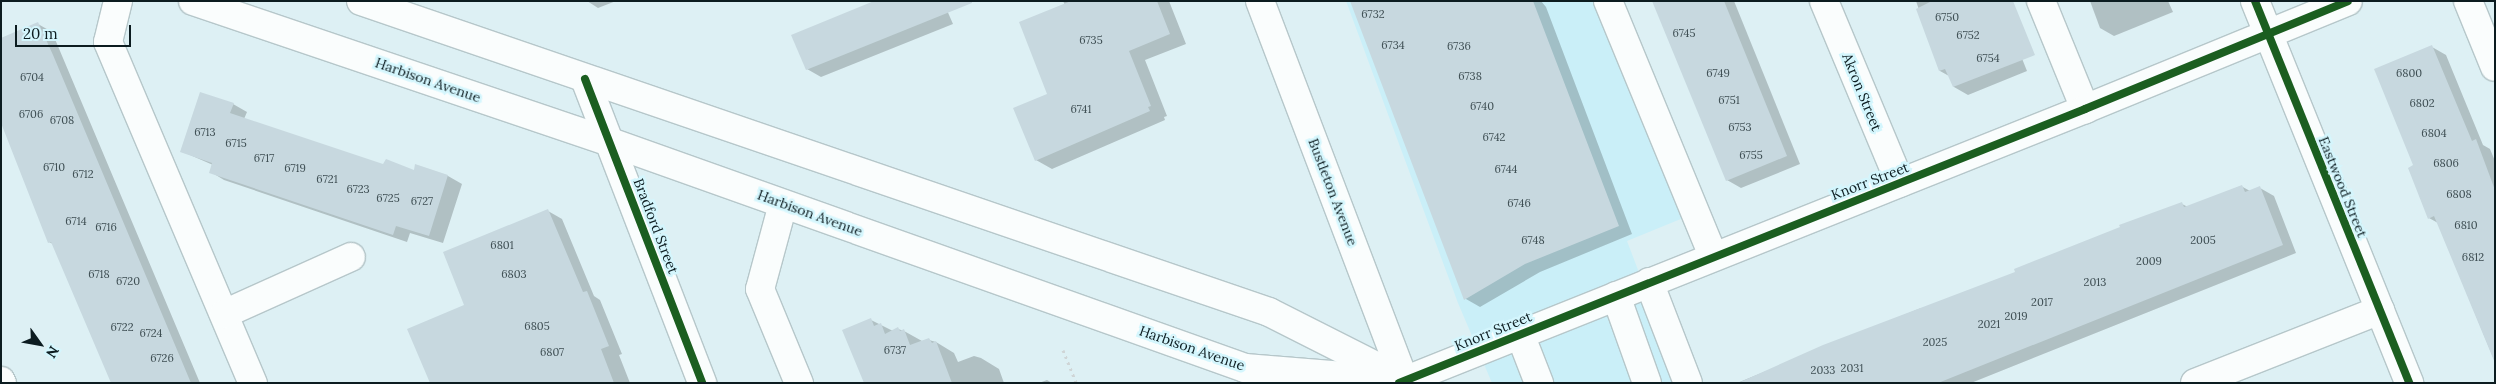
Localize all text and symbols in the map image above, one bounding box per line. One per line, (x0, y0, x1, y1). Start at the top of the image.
house number: 6732 (1361, 7, 1385, 21)
house number: 6750 (1935, 10, 1959, 24)
scale bar (18, 15, 134, 47)
text: 20 m (23, 24, 58, 43)
house number: 6745 (1672, 26, 1696, 40)
house number: 6752 (1956, 28, 1980, 42)
house number: 6735 (1079, 33, 1103, 47)
house number: 6734 (1381, 38, 1405, 52)
house number: 6736 (1447, 39, 1471, 53)
street label: Akron Street (1839, 51, 1885, 133)
house number: 6754 (1976, 51, 2000, 65)
street label: Harbison Avenue (373, 54, 483, 106)
house number: 6749 (1706, 66, 1730, 80)
house number: 6800 (2396, 66, 2422, 80)
house number: 6738 (1458, 69, 1482, 83)
house number: 6704 (20, 70, 44, 84)
house number: 6751 (1718, 93, 1740, 107)
house number: 6802 (2409, 96, 2435, 110)
house number: 6740 (1470, 99, 1494, 113)
house number: 6741 (1070, 102, 1092, 116)
house number: 6706 (19, 107, 43, 121)
house number: 6708 (50, 113, 74, 127)
house number: 6753 (1728, 120, 1752, 134)
house number: 6713 (194, 125, 216, 139)
house number: 6804 (2421, 126, 2447, 140)
house number: 6742 (1482, 130, 1506, 144)
street label: Eastwood Street (2315, 134, 2371, 240)
house number: 6715 (225, 136, 247, 150)
street label: Bustleton Avenue (1305, 136, 1361, 248)
house number: 6755 (1739, 148, 1763, 162)
house number: 6717 (254, 151, 274, 165)
house number: 6806 (2433, 156, 2459, 170)
street label: Knorr Street (1829, 159, 1911, 203)
house number: 6710 (43, 160, 65, 174)
house number: 6719 (284, 161, 306, 175)
house number: 6744 (1494, 162, 1518, 176)
house number: 6712 (72, 167, 94, 181)
house number: 6721 (316, 172, 338, 186)
street label: Bradford Street (630, 176, 682, 276)
house number: 6723 (346, 182, 370, 196)
street label: Harbison Avenue (755, 186, 865, 240)
house number: 6808 (2446, 187, 2472, 201)
house number: 6725 (376, 191, 400, 205)
house number: 6727 (411, 194, 433, 208)
house number: 6746 (1507, 196, 1531, 210)
house number: 6714 (65, 214, 87, 228)
house number: 6810 (2454, 218, 2478, 232)
house number: 6716 (95, 220, 117, 234)
house number: 6748 (1521, 233, 1545, 247)
house number: 2005 (2190, 233, 2216, 247)
house number: 6801 (490, 238, 514, 252)
house number: 6812 (2462, 250, 2484, 264)
house number: 2009 (2136, 254, 2162, 268)
house number: 6718 (88, 267, 110, 281)
house number: 6803 (501, 267, 527, 281)
house number: 6720 (116, 274, 140, 288)
house number: 2013 (2084, 275, 2106, 289)
house number: 2017 (2031, 295, 2053, 309)
street label: Knorr Street (1452, 308, 1534, 354)
house number: 2019 (2004, 309, 2028, 323)
house number: 2021 (1978, 317, 2000, 331)
north arrow (15, 319, 65, 369)
house number: 6805 (524, 319, 550, 333)
house number: 6722 (110, 320, 134, 334)
street label: Harbison Avenue (1137, 322, 1247, 374)
house number: 6724 (140, 326, 162, 340)
house number: 2025 (1923, 335, 1947, 349)
text: N (42, 343, 63, 361)
house number: 6737 (884, 343, 906, 357)
house number: 6807 (540, 345, 564, 359)
house number: 6726 (150, 351, 174, 365)
house number: 2031 (1841, 361, 1863, 375)
house number: 2033 (1811, 363, 1835, 377)

